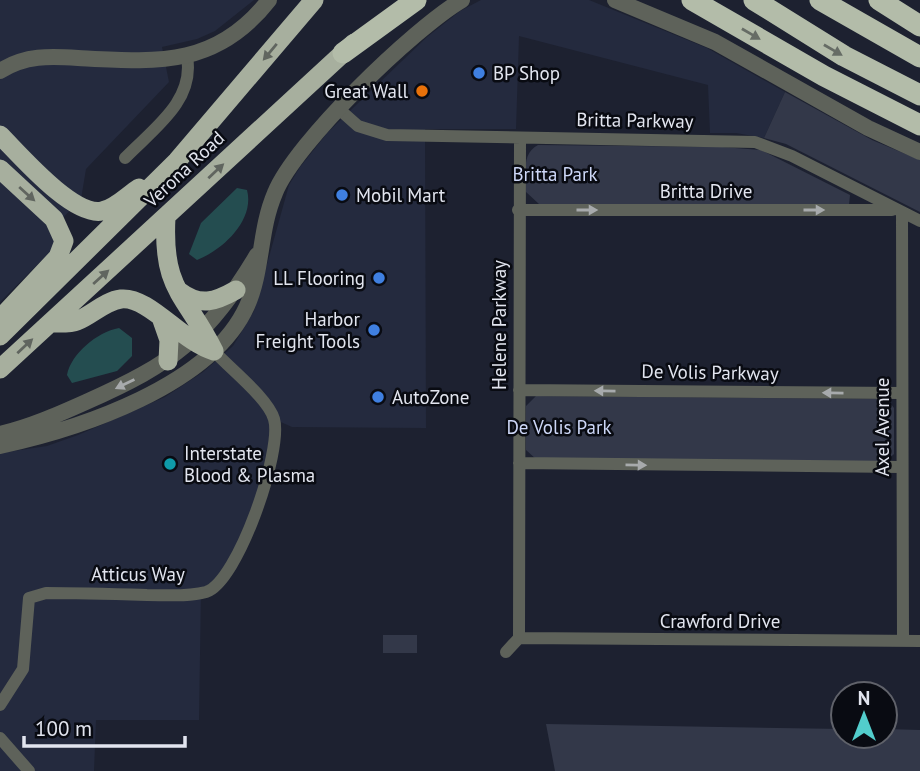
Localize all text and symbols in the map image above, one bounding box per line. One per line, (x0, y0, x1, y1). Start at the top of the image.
one-way arrow (742, 28, 761, 40)
one-way arrow (823, 43, 842, 56)
one-way arrow (263, 44, 278, 61)
place label: BP Shop (493, 61, 560, 85)
marker: BP Shop (471, 65, 487, 81)
place label: Great Wall (324, 79, 408, 103)
marker: Great Wall (414, 83, 430, 99)
street label: Britta Parkway (576, 107, 694, 133)
street label: Verona Road (138, 126, 229, 213)
park label: Britta Park (513, 162, 597, 186)
one-way arrow (207, 163, 225, 179)
street label: Britta Drive (660, 179, 752, 203)
place label: Mobil Mart (356, 183, 446, 207)
one-way arrow (18, 186, 36, 202)
marker: Mobil Mart (334, 187, 350, 203)
one-way arrow (576, 204, 598, 216)
one-way arrow (803, 204, 825, 216)
street label: Helene Parkway (487, 260, 511, 390)
place label: LL Flooring (273, 266, 365, 290)
one-way arrow (92, 269, 110, 285)
marker: LL Flooring (371, 270, 387, 286)
place label: Harbor Freight Tools (255, 307, 361, 353)
marker: Harbor Freight Tools (366, 322, 382, 338)
one-way arrow (16, 338, 34, 354)
street label: De Volis Parkway (641, 359, 779, 385)
one-way arrow (115, 378, 135, 390)
street label: Axel Avenue (870, 378, 894, 476)
place label: AutoZone (392, 385, 469, 409)
one-way arrow (594, 385, 616, 397)
one-way arrow (822, 387, 844, 399)
marker: AutoZone (370, 389, 386, 405)
park label: De Volis Park (506, 415, 612, 439)
place label: Interstate Blood & Plasma (184, 441, 315, 487)
marker: Interstate Blood & Plasma (162, 456, 178, 472)
one-way arrow (625, 459, 647, 470)
street label: Atticus Way (91, 562, 185, 586)
street label: Crawford Drive (660, 609, 780, 633)
north arrow (829, 680, 899, 750)
text: N (858, 686, 870, 710)
scale bar (24, 704, 186, 748)
text: 100 m (35, 715, 92, 742)

